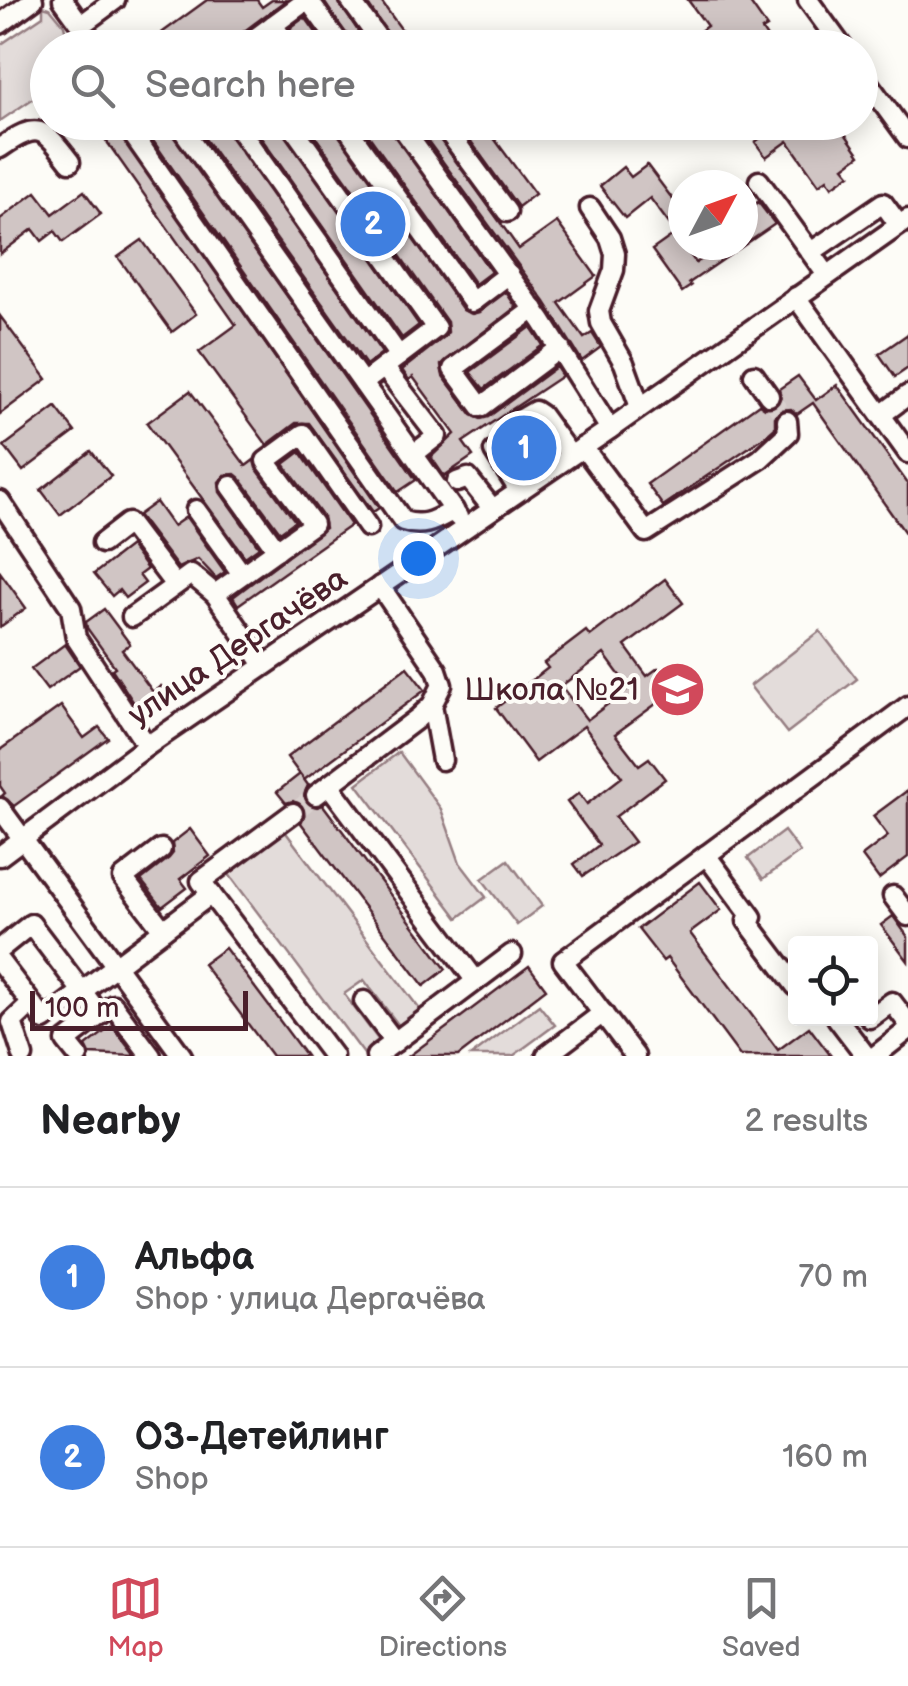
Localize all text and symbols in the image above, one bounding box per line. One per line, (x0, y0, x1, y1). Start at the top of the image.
search box (30, 30, 878, 140)
icon: search (65, 58, 120, 113)
text: Search here (145, 63, 356, 108)
north arrow (668, 170, 758, 260)
pin: 2 (340, 186, 406, 262)
pin: 1 (492, 410, 556, 486)
your location (393, 533, 444, 584)
street label: улица Дергачёва (121, 559, 355, 735)
school or university icon: Школа №21 (648, 660, 708, 720)
place label: Школа №21 (464, 671, 639, 710)
map controls (788, 936, 878, 1026)
button: locate (788, 936, 878, 1026)
scale bar (30, 986, 248, 1030)
text: 100 m (45, 992, 119, 1025)
text: Nearby (40, 1096, 180, 1147)
text: 2 results (744, 1102, 868, 1141)
text: Альфа (135, 1235, 254, 1280)
text: 1 (66, 1258, 79, 1297)
text: 70 m (798, 1258, 868, 1297)
text: Shop · улица Дергачёва (135, 1280, 486, 1319)
text: О3-Детейлинг (135, 1415, 389, 1460)
text: 2 (63, 1438, 82, 1477)
text: 160 m (782, 1438, 868, 1477)
text: Shop (135, 1460, 209, 1499)
tab: Map (107, 1571, 164, 1664)
tab: Directions (378, 1571, 507, 1664)
tab: Saved (722, 1571, 801, 1664)

